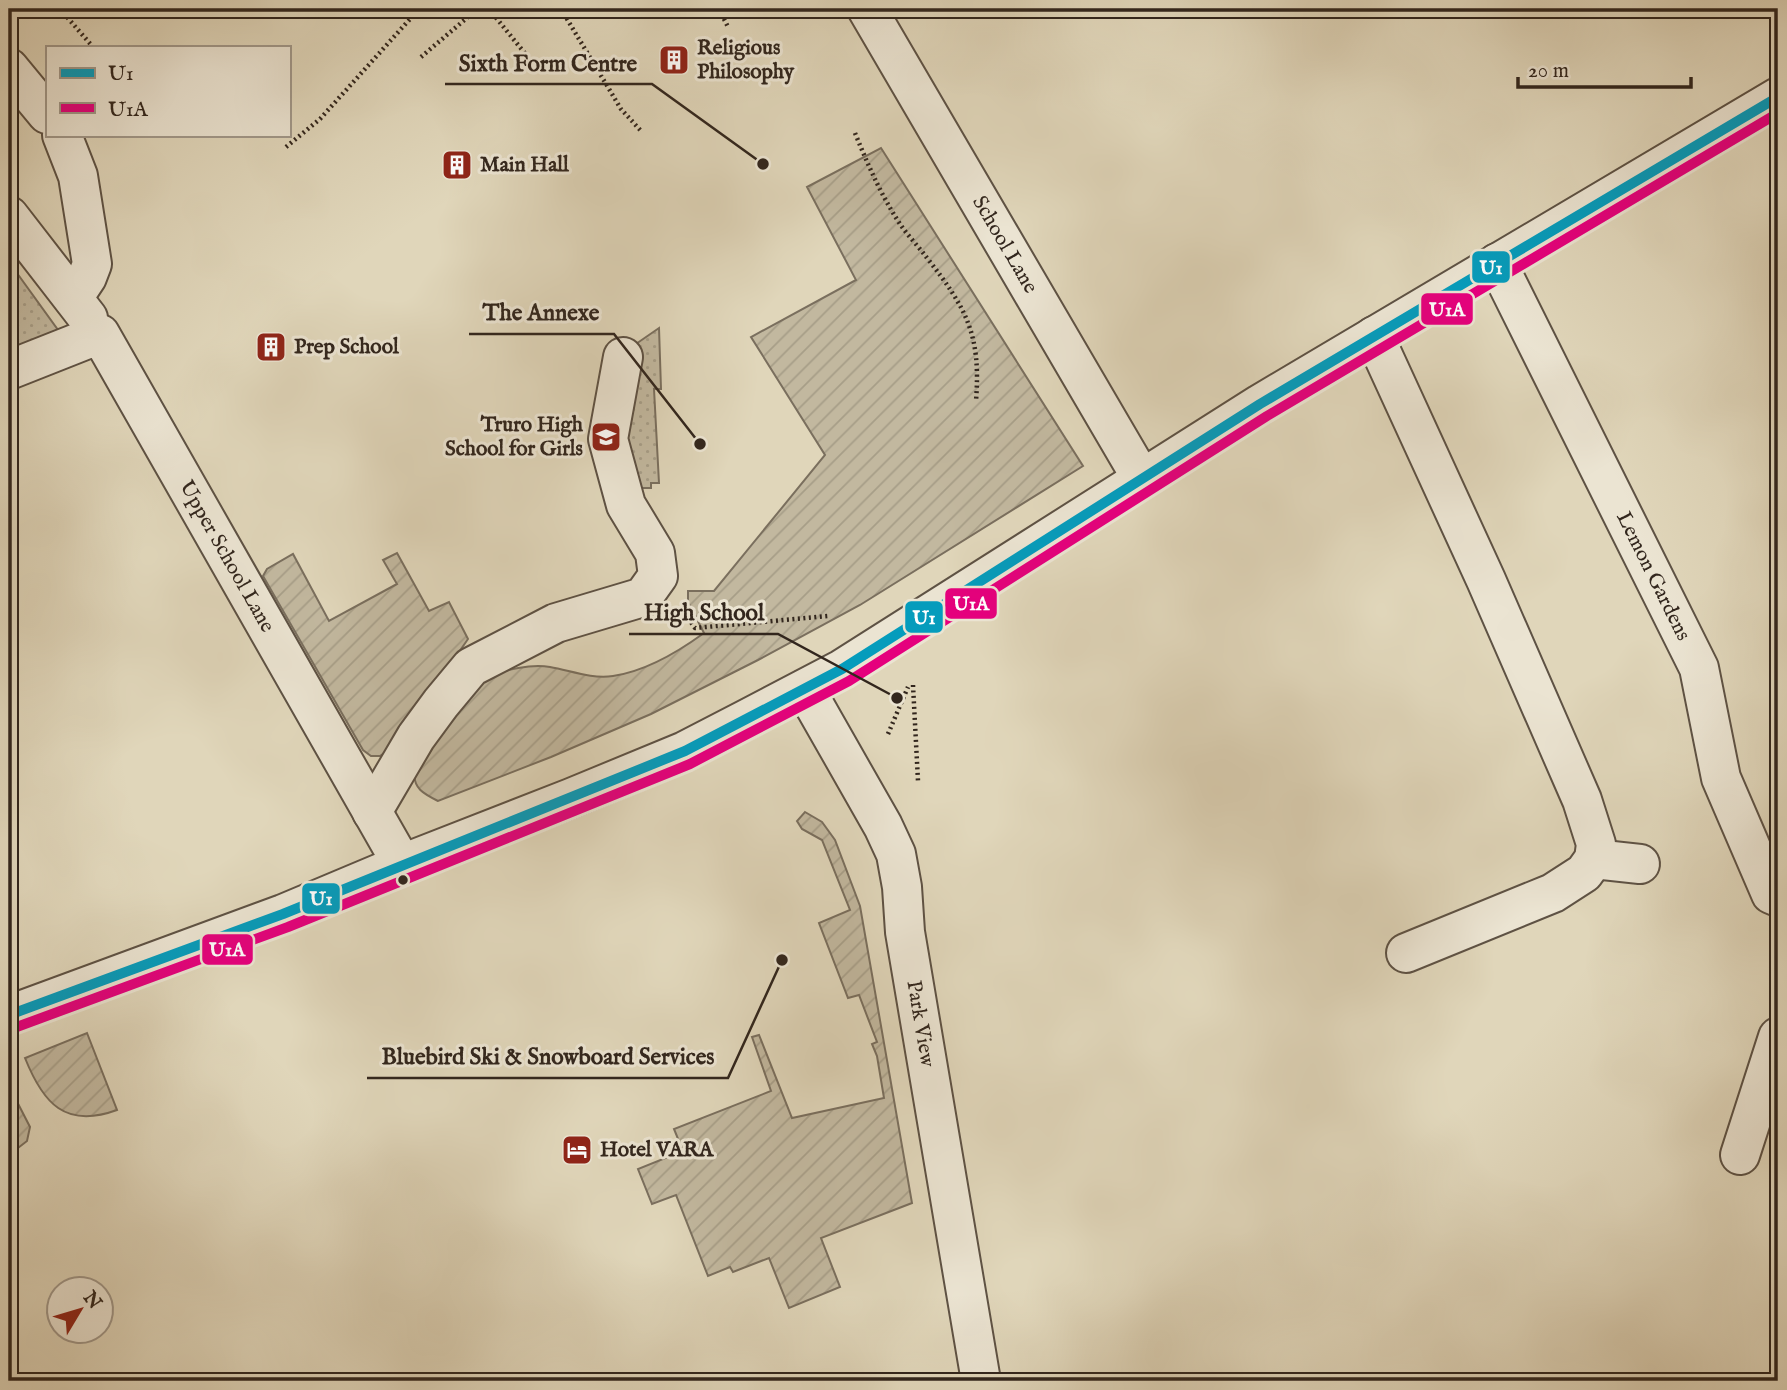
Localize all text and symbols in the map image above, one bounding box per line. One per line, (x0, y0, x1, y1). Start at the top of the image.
place label: Religious Philosophy (697, 35, 795, 86)
callout: Sixth Form Centre (445, 40, 652, 84)
building icon: Religious Philosophy (657, 43, 691, 77)
legend (46, 46, 290, 136)
scale bar (1518, 46, 1691, 90)
text: Sixth Form Centre (459, 50, 638, 79)
text: 20 m (1528, 58, 1569, 85)
text: U1 (108, 61, 134, 88)
text: U1A (108, 97, 149, 124)
building icon: Main Hall (440, 148, 474, 182)
place label: Main Hall (480, 152, 570, 179)
street label: School Lane (966, 191, 1044, 299)
line badge: U1 (1471, 250, 1511, 284)
text: U1 (1478, 257, 1503, 281)
callout: The Annexe (469, 290, 614, 334)
line badge: U1A (1420, 292, 1474, 326)
text: The Annexe (482, 299, 600, 328)
text: U1A (1428, 299, 1466, 323)
building icon: Prep School (254, 330, 288, 364)
place label: Prep School (294, 334, 400, 361)
place label: Truro High School for Girls (445, 412, 584, 463)
school or university icon: Truro High School for Girls (589, 420, 623, 454)
street label: Upper School Lane (173, 476, 281, 638)
street label: Lemon Gardens (1610, 507, 1697, 645)
line badge: U1A (944, 587, 998, 620)
callout: High School (629, 590, 778, 634)
text: U1A (952, 593, 990, 617)
text: High School (644, 599, 765, 628)
line badge: U1 (904, 600, 944, 634)
text: U1 (911, 607, 936, 631)
unlabelled marker (396, 873, 410, 887)
line badge: U1 (301, 882, 341, 915)
text: U1 (308, 888, 333, 912)
line badge: U1A (201, 933, 254, 966)
text: U1A (208, 939, 246, 963)
street label: Park View (900, 978, 941, 1070)
callout: Bluebird Ski & Snowboard Services (367, 1034, 728, 1078)
text: Bluebird Ski & Snowboard Services (382, 1043, 714, 1072)
hotel icon: Hotel VARA (560, 1133, 594, 1167)
place label: Hotel VARA (600, 1137, 715, 1164)
north arrow (46, 1274, 116, 1344)
text: N (77, 1286, 107, 1315)

